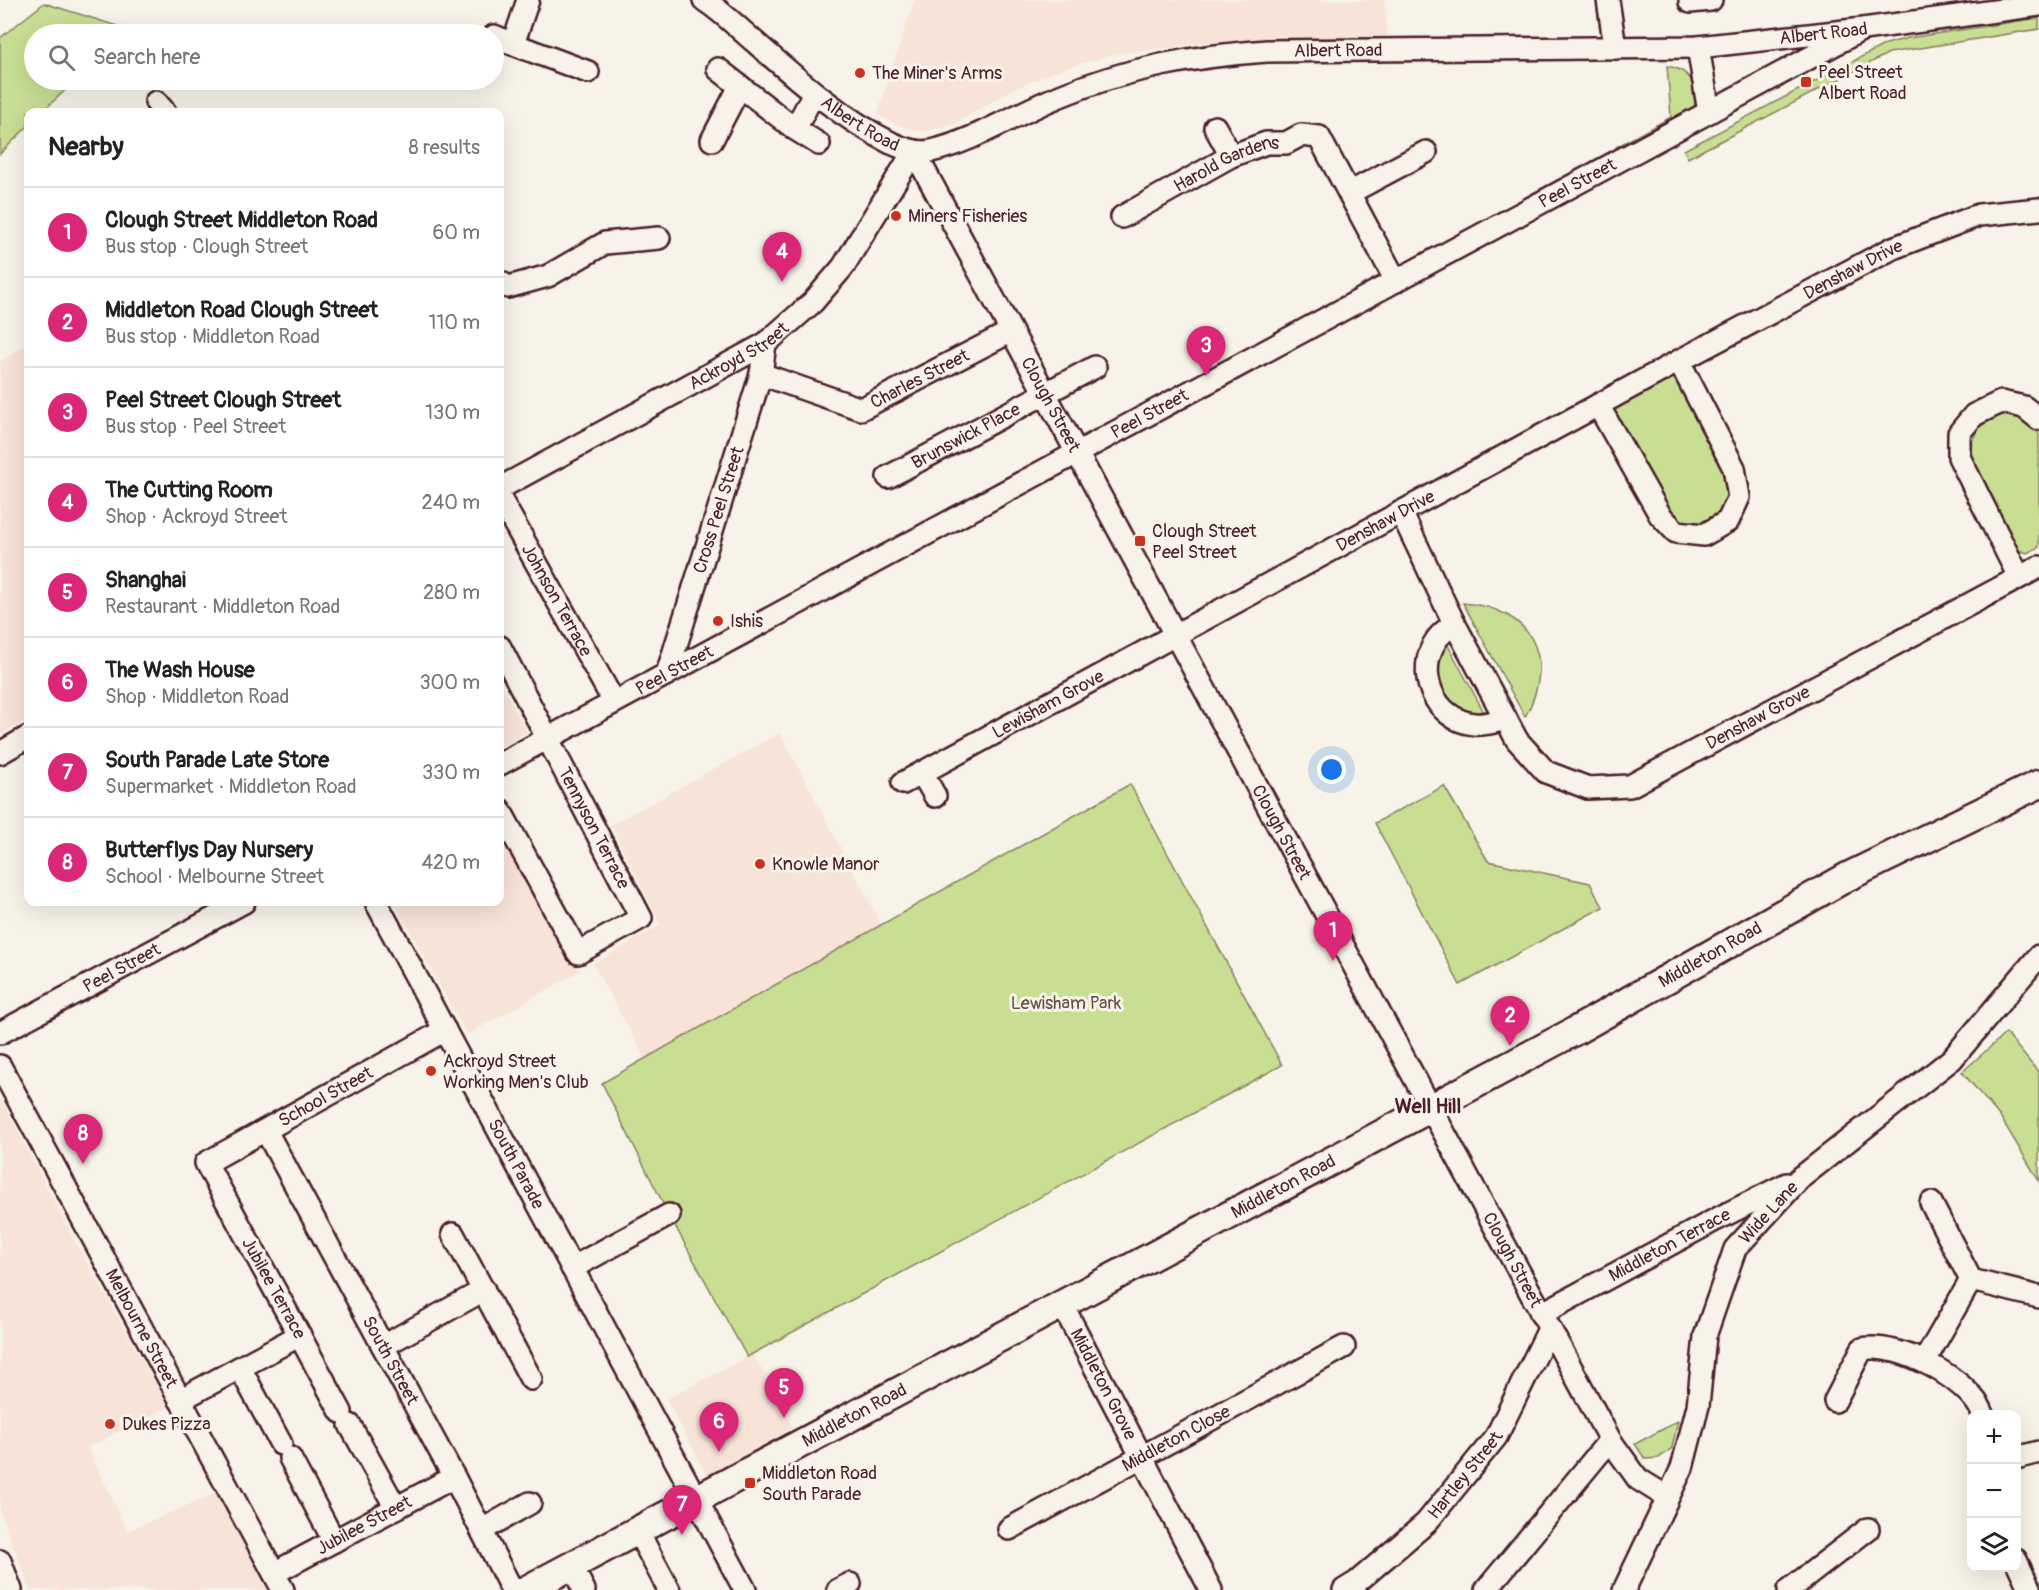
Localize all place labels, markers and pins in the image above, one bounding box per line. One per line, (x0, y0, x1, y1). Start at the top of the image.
place label: Peel Street Albert Road (1818, 61, 1907, 105)
place label: The Miner's Arms (872, 62, 1002, 85)
marker: The Miner's Arms (853, 66, 867, 80)
marker: Peel Street Albert Road (1799, 75, 1813, 89)
place label: Miners Fisheries (908, 205, 1027, 228)
marker: Miners Fisheries (889, 209, 903, 223)
pin: 4 (762, 232, 802, 282)
pin: 3 (1186, 326, 1226, 376)
place label: Clough Street Peel Street (1152, 520, 1257, 564)
marker: Clough Street Peel Street (1133, 534, 1147, 548)
place label: Ishis (730, 610, 763, 633)
marker: Ishis (711, 614, 725, 628)
place label: Knowle Manor (772, 853, 880, 876)
marker: Knowle Manor (753, 857, 767, 871)
pin: 1 (1314, 912, 1352, 961)
pin: 2 (1490, 996, 1530, 1046)
place label: Ackroyd Street Working Men's Club (443, 1050, 589, 1094)
marker: Ackroyd Street Working Men's Club (424, 1064, 438, 1078)
pin: 8 (64, 1114, 103, 1164)
pin: 5 (764, 1368, 804, 1418)
pin: 6 (700, 1402, 738, 1452)
place label: Dukes Pizza (122, 1413, 211, 1436)
marker: Dukes Pizza (103, 1417, 117, 1431)
place label: Middleton Road South Parade (762, 1462, 877, 1506)
marker: Middleton Road South Parade (743, 1476, 757, 1490)
pin: 7 (662, 1486, 702, 1535)

